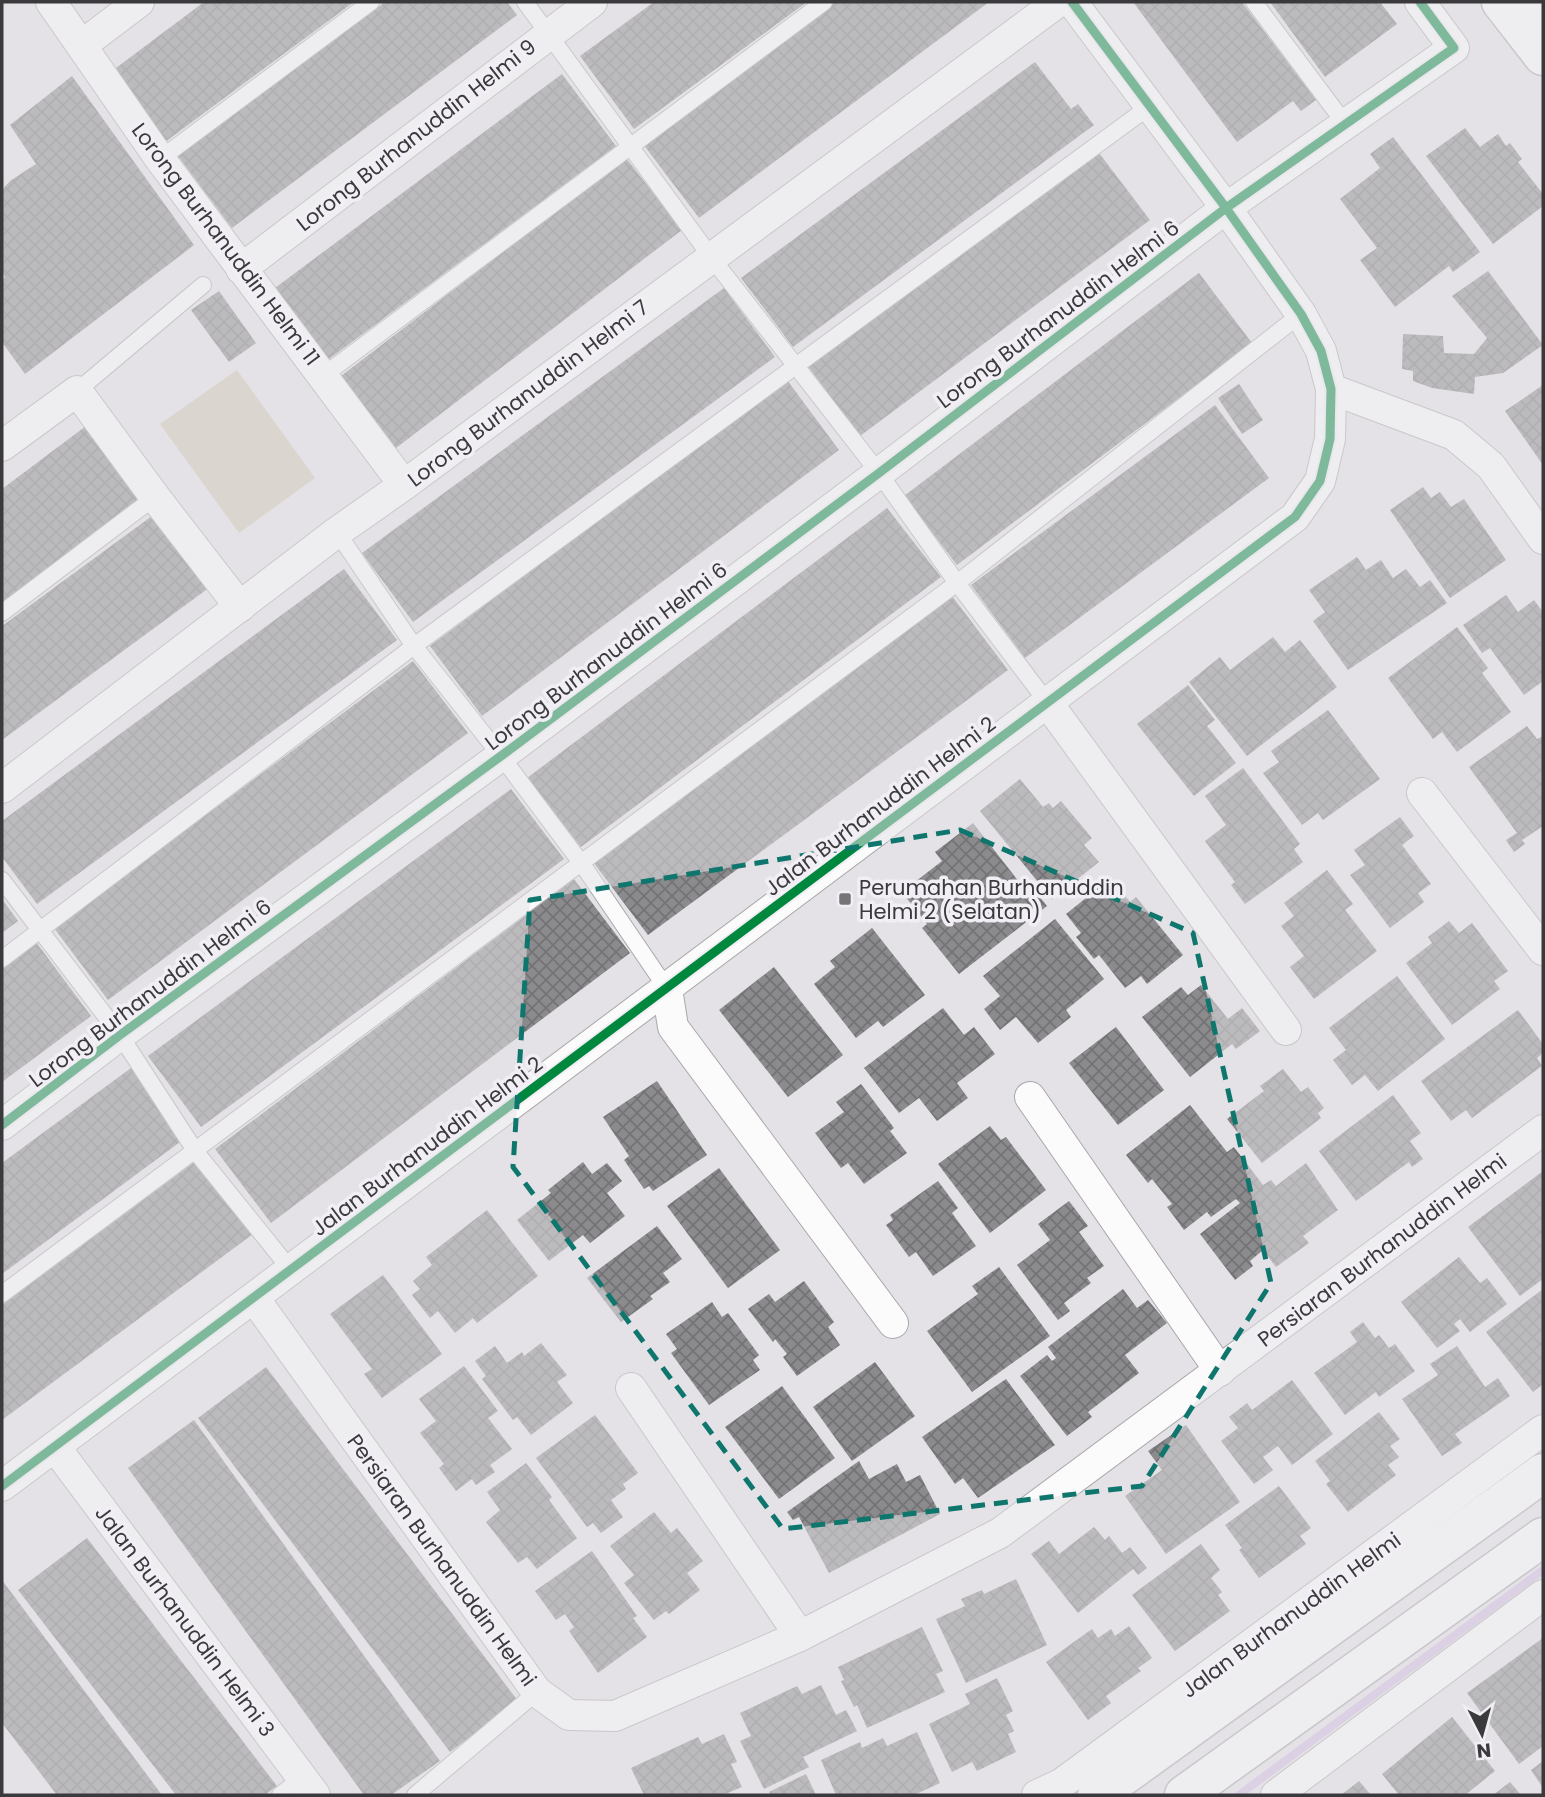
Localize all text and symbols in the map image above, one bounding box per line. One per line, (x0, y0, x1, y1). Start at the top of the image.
street label: Lorong Burhanuddin Helmi 9 (290, 32, 542, 238)
street label: Lorong Burhanuddin Helmi 11 (125, 117, 327, 371)
street label: Lorong Burhanuddin Helmi 6 (931, 213, 1185, 415)
street label: Lorong Burhanuddin Helmi 7 (402, 293, 654, 493)
street label: Lorong Burhanuddin Helmi 6 (479, 555, 733, 757)
street label: Jalan Burhanuddin Helmi 2 (759, 710, 1001, 902)
place label: Perumahan Burhanuddin Helmi 2 (Selatan) (859, 873, 1124, 926)
marker: Perumahan Burhanuddin Helmi 2 (Selatan) (837, 891, 853, 907)
street label: Lorong Burhanuddin Helmi 6 (23, 892, 277, 1094)
street label: Jalan Burhanuddin Helmi 2 (306, 1050, 548, 1242)
street label: Persiaran Burhanuddin Helmi (1251, 1147, 1513, 1353)
street label: Persiaran Burhanuddin Helmi (341, 1428, 543, 1692)
street label: Jalan Burhanuddin Helmi 3 (88, 1499, 282, 1743)
street label: Jalan Burhanuddin Helmi (1175, 1526, 1407, 1704)
north arrow (1447, 1699, 1517, 1769)
text: N (1475, 1736, 1492, 1765)

